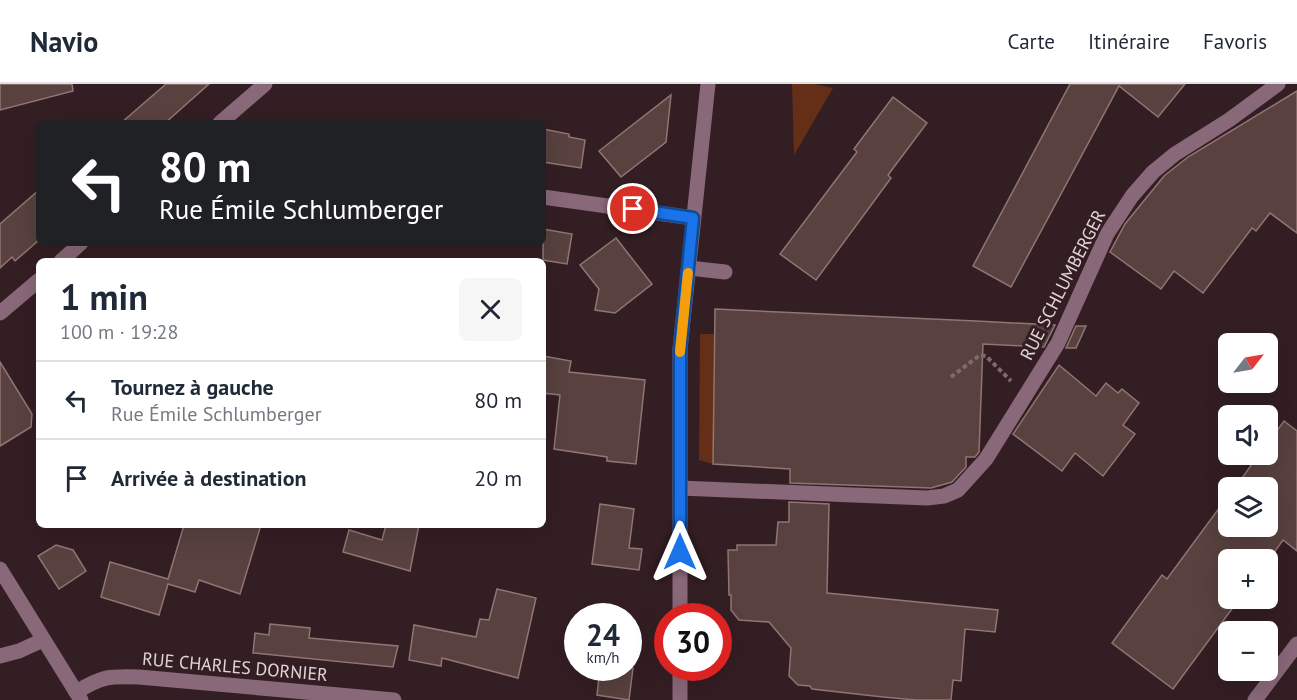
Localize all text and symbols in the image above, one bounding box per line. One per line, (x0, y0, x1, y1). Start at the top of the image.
text: Navio (30, 23, 98, 60)
text: Carte (1008, 28, 1055, 55)
text: Itinéraire (1088, 28, 1170, 55)
text: Favoris (1203, 28, 1267, 55)
text: 80 m (159, 139, 251, 194)
icon: left (60, 144, 138, 222)
pin (607, 183, 658, 234)
text: Rue Émile Schlumberger (159, 192, 443, 226)
icon: arrive (616, 192, 649, 225)
street label: RUE SCHLUMBERGER (1015, 206, 1111, 364)
text: 1 min (60, 273, 148, 320)
button: close (459, 278, 522, 341)
text: 100 m · 19:28 (60, 319, 178, 345)
north arrow (1218, 333, 1278, 393)
map controls (1218, 333, 1278, 681)
text: Tournez à gauche (111, 373, 274, 401)
icon: left (60, 384, 93, 417)
text: 80 m (474, 386, 522, 414)
text: Rue Émile Schlumberger (111, 401, 322, 427)
button: sound (1218, 405, 1278, 465)
icon: arrive (60, 462, 93, 495)
text: Arrivée à destination (111, 464, 307, 492)
text: 20 m (474, 464, 522, 492)
button: layers (1218, 477, 1278, 537)
position arrow (648, 520, 712, 584)
button: + (1218, 549, 1278, 609)
speed limit sign: 30 (654, 603, 732, 681)
text: 24 (586, 615, 620, 654)
button: − (1218, 621, 1278, 681)
street label: RUE CHARLES DORNIER (141, 647, 329, 686)
text: km/h (587, 648, 619, 667)

